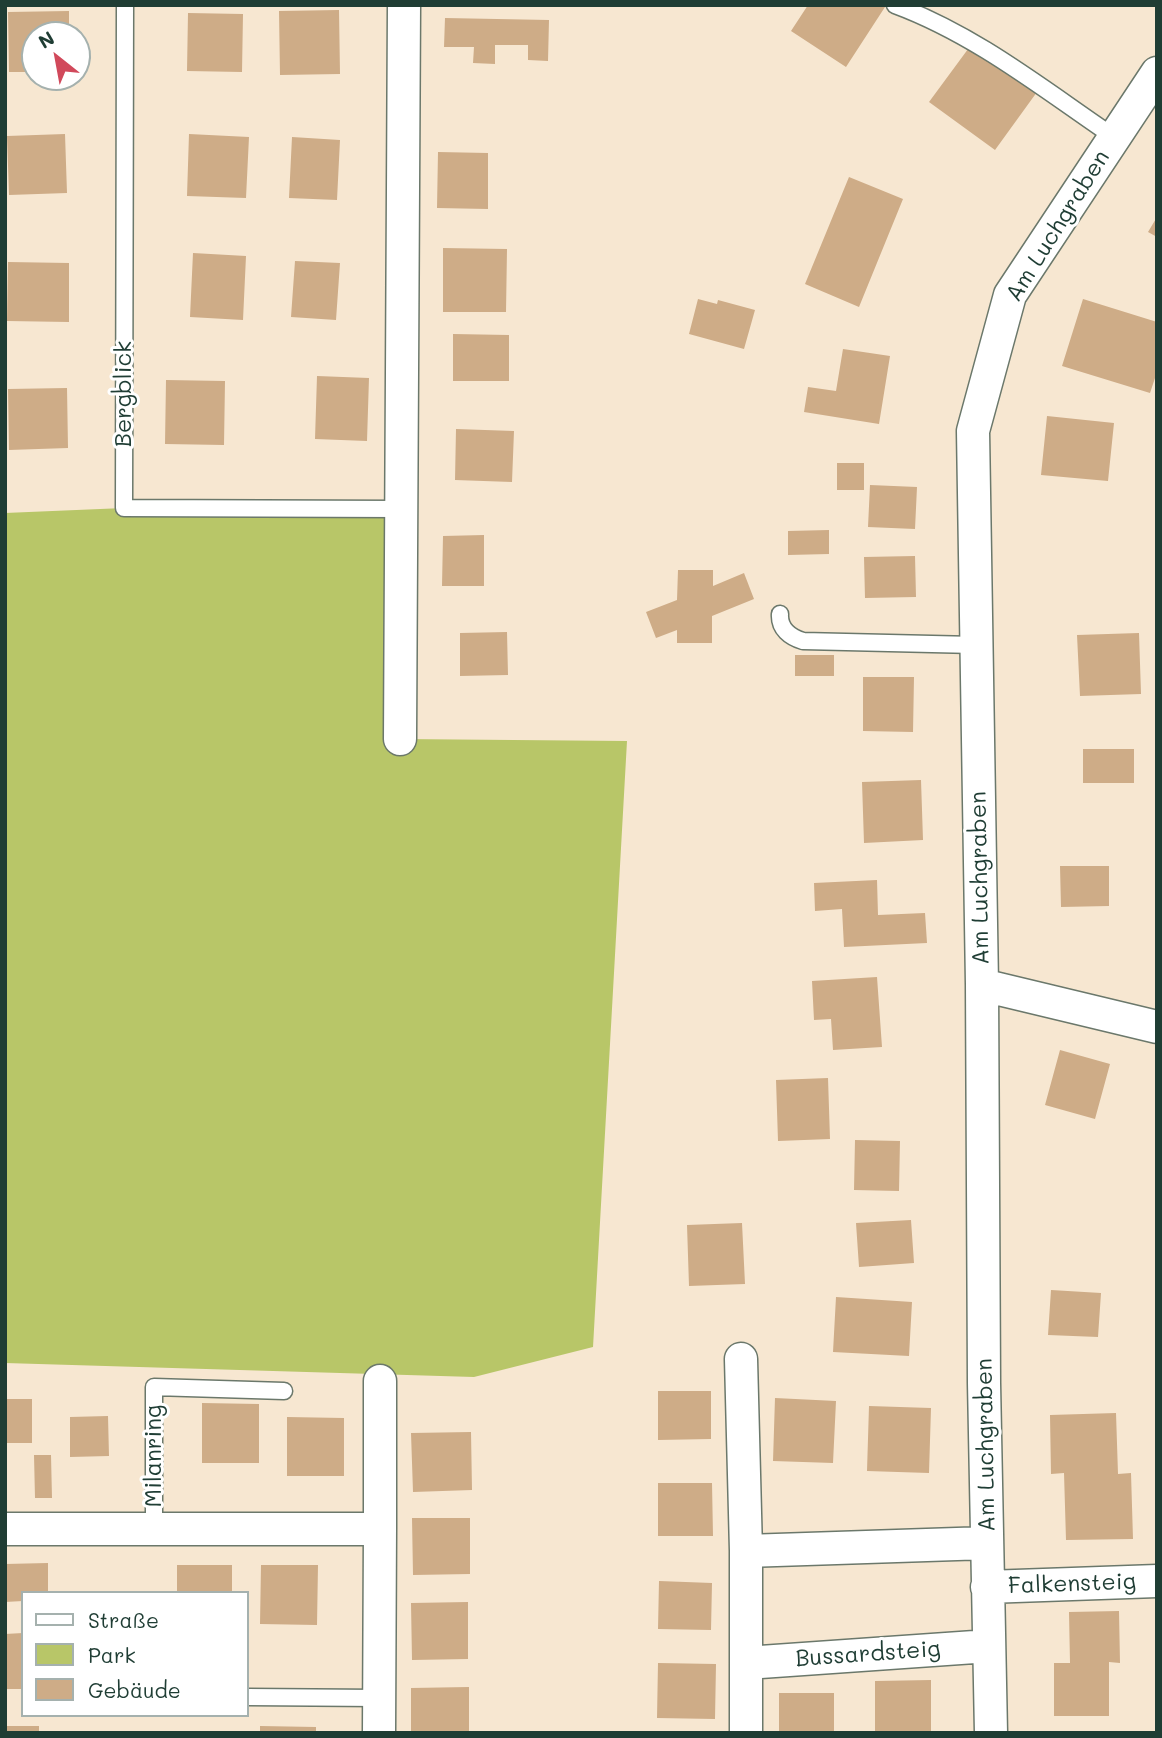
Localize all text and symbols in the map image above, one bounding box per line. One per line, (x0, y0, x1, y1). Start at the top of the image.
north arrow (21, 21, 91, 91)
text: N (33, 25, 59, 54)
street label: Am Luchgraben (1000, 145, 1116, 307)
street label: Bergblick (110, 341, 138, 447)
street label: Am Luchgraben (965, 791, 995, 965)
street label: Am Luchgraben (971, 1358, 1001, 1532)
street label: Milanring (140, 1405, 168, 1507)
street label: Falkensteig (1008, 1568, 1136, 1600)
legend (21, 1591, 248, 1717)
text: Straße (88, 1606, 159, 1633)
street label: Bussardsteig (794, 1635, 942, 1673)
text: Park (88, 1641, 136, 1668)
text: Gebäude (88, 1676, 181, 1703)

